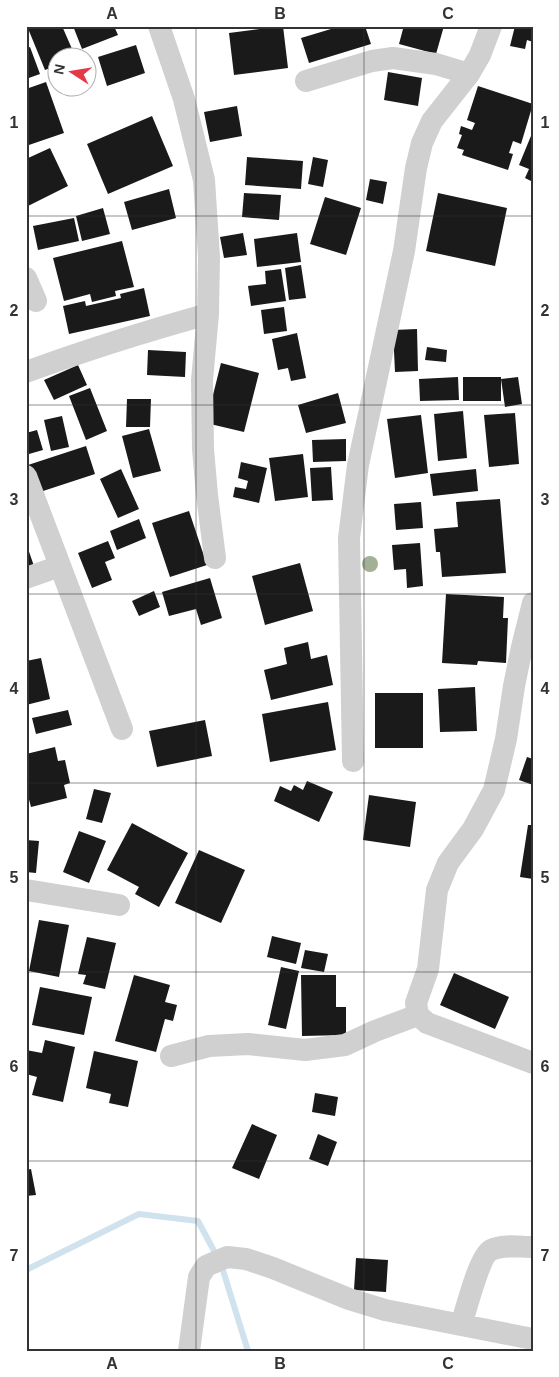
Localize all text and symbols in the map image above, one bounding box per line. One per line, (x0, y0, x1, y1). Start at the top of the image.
text: A (106, 5, 118, 22)
text: B (274, 5, 286, 22)
text: C (442, 5, 454, 22)
north arrow (48, 48, 98, 98)
text: N (50, 63, 68, 76)
text: 1 (10, 114, 19, 131)
text: 1 (541, 114, 550, 131)
text: 2 (10, 302, 19, 319)
text: 2 (541, 302, 550, 319)
text: 3 (10, 491, 19, 508)
text: 3 (541, 491, 550, 508)
text: 4 (10, 680, 19, 697)
text: 4 (541, 680, 550, 697)
text: 5 (10, 869, 19, 886)
text: 5 (541, 869, 550, 886)
text: 6 (10, 1058, 19, 1075)
text: 6 (541, 1058, 550, 1075)
text: 7 (10, 1247, 19, 1264)
text: 7 (541, 1247, 550, 1264)
text: A (106, 1355, 118, 1372)
text: B (274, 1355, 286, 1372)
text: C (442, 1355, 454, 1372)

